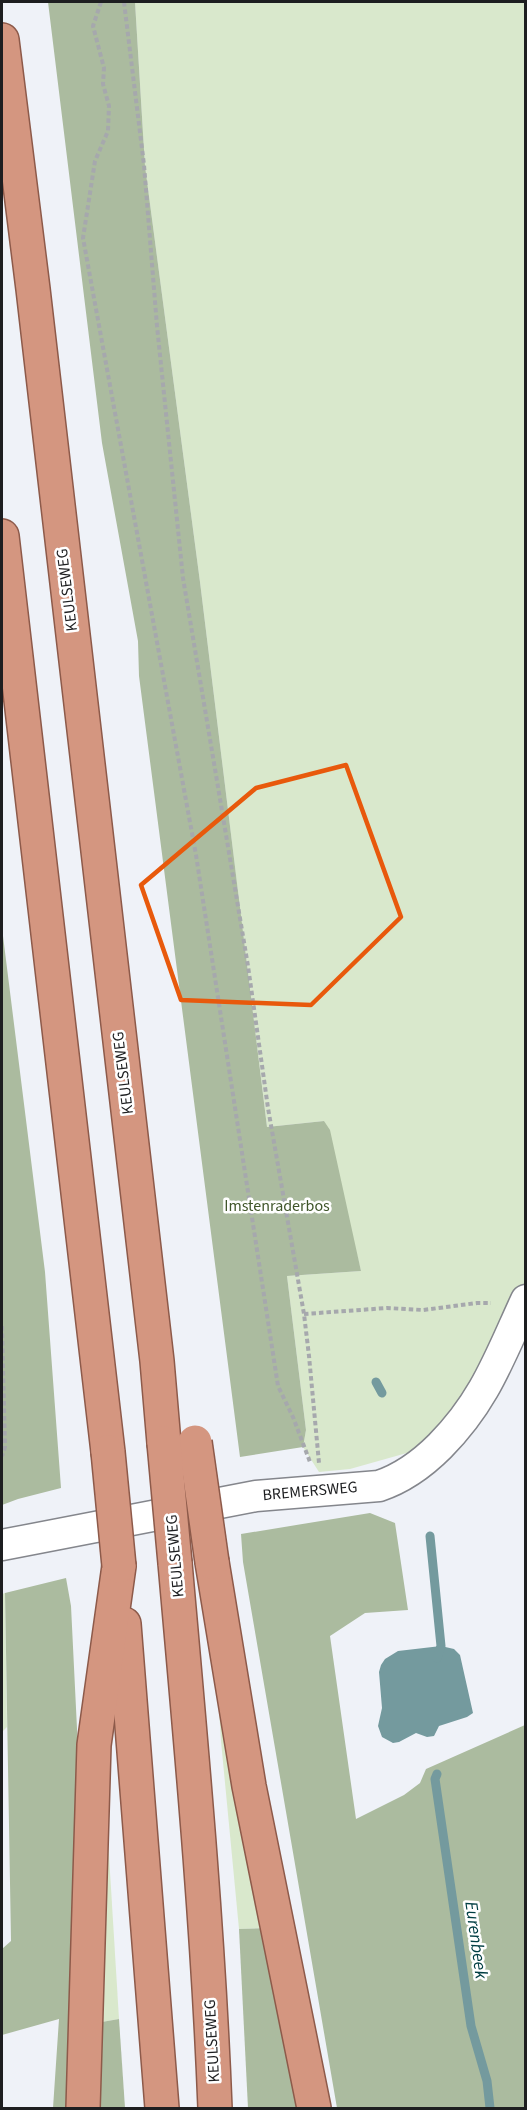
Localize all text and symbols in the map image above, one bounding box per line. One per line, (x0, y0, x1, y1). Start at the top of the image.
street label: KEULSEWEG (51, 547, 83, 633)
street label: KEULSEWEG (107, 1030, 139, 1116)
park label: Imstenraderbos (224, 1195, 330, 1217)
street label: BREMERSWEG (262, 1476, 358, 1506)
street label: KEULSEWEG (160, 1514, 190, 1598)
water label: Eurenbeek (458, 1900, 494, 1981)
street label: KEULSEWEG (199, 1999, 225, 2083)

